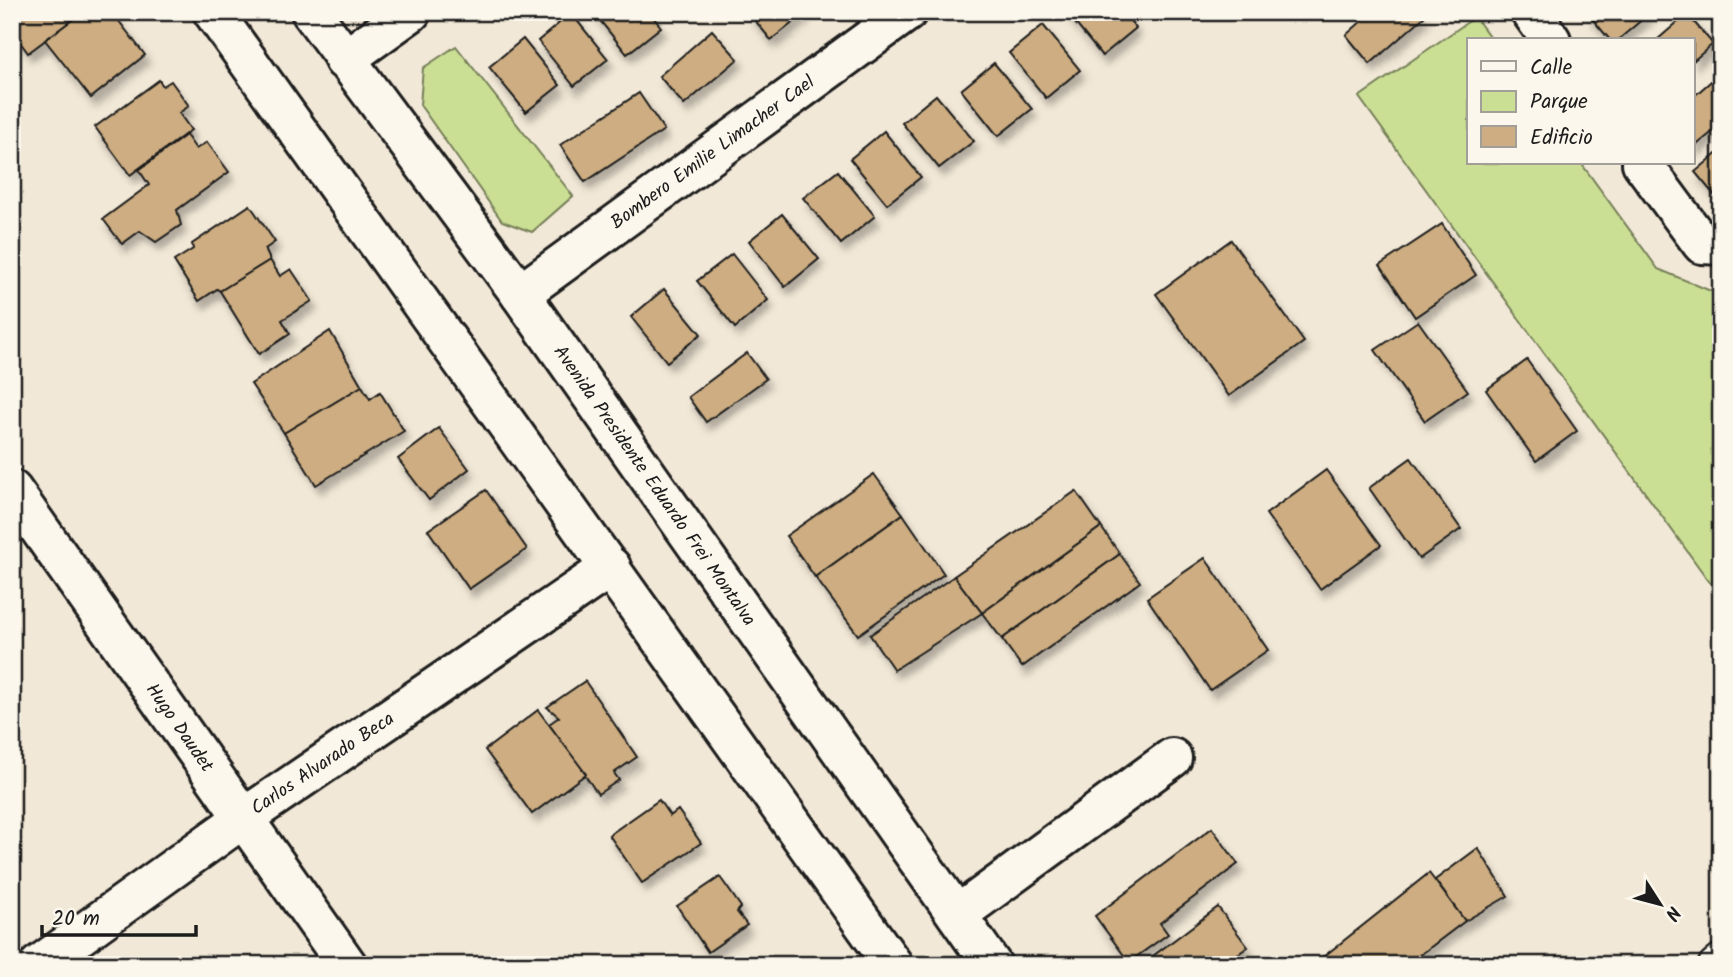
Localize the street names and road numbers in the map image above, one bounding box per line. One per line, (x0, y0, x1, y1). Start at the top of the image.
street label: Bombero Emilie Limacher Cael (604, 68, 822, 238)
street label: Avenida Presidente Eduardo Frei Montalva (545, 339, 763, 633)
street label: Hugo Daudet (137, 677, 221, 779)
street label: Carlos Alvarado Beca (245, 705, 401, 823)

